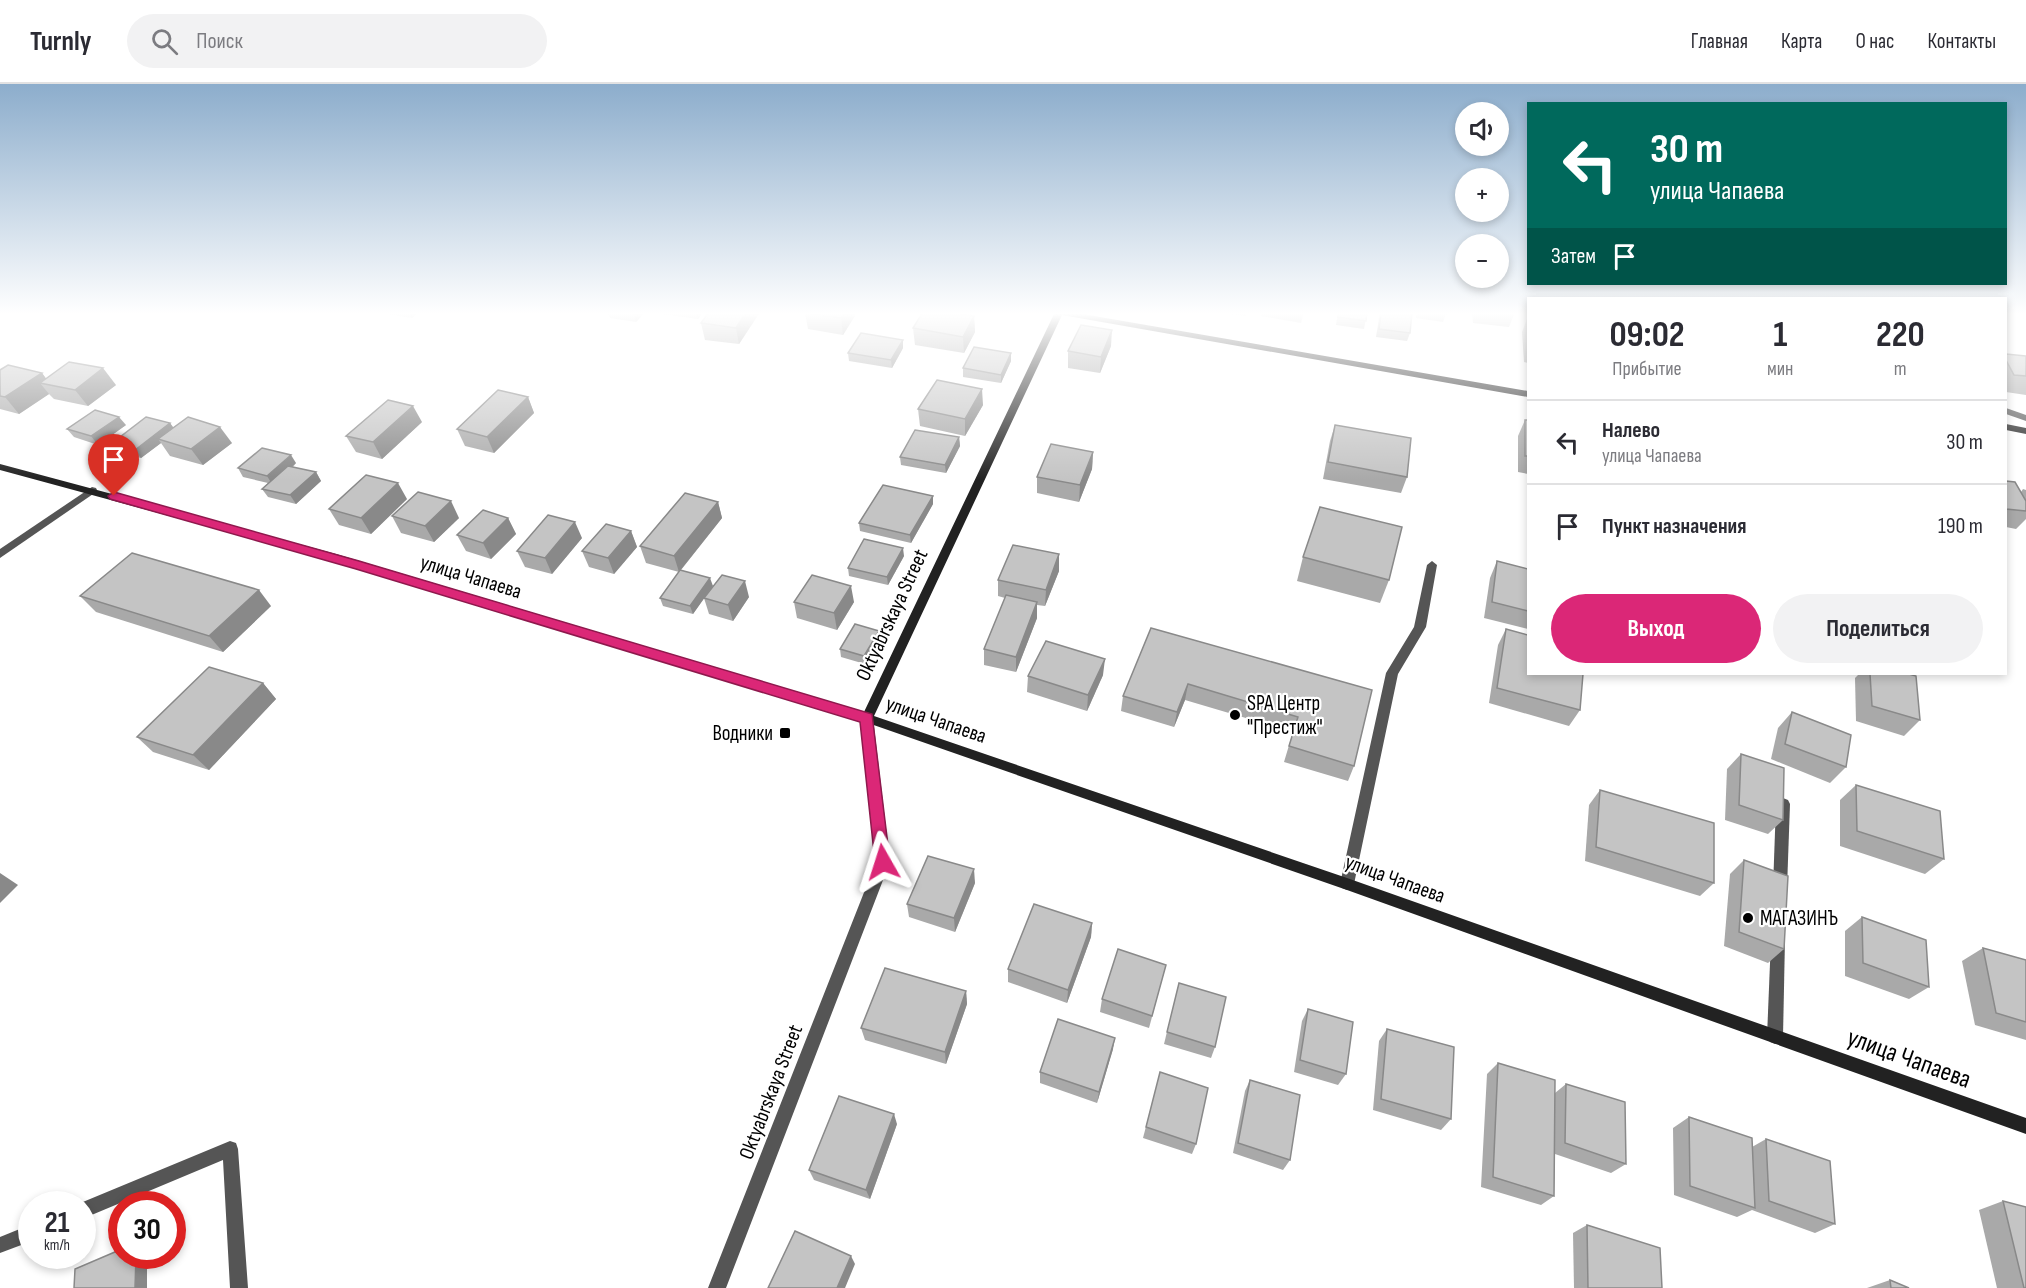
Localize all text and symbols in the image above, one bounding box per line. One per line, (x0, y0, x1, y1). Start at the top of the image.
search box (127, 14, 547, 68)
text: Turnly (30, 25, 91, 58)
icon: search (148, 25, 181, 58)
text: Поиск (196, 28, 243, 55)
text: Главная (1691, 29, 1748, 54)
text: Карта (1781, 29, 1822, 54)
text: О нас (1855, 29, 1894, 54)
text: Контакты (1927, 29, 1996, 54)
map controls (1455, 102, 1509, 288)
button: sound (1455, 102, 1509, 156)
text: 30 m (1650, 124, 1723, 175)
icon: left (1551, 126, 1629, 204)
button: + (1455, 168, 1509, 222)
text: улица Чапаева (1650, 175, 1784, 207)
button: − (1455, 234, 1509, 288)
icon: arrive (1608, 240, 1641, 273)
text: Затем (1551, 243, 1596, 270)
text: 09:02 (1609, 314, 1685, 357)
text: 1 (1773, 314, 1787, 357)
text: 220 (1876, 314, 1925, 357)
text: Прибытие (1612, 357, 1682, 381)
text: мин (1767, 357, 1793, 381)
text: m (1894, 357, 1907, 381)
text: Налево (1602, 417, 1660, 444)
icon: left (1551, 426, 1584, 459)
text: 30 m (1946, 429, 1983, 456)
pin (88, 434, 139, 496)
icon: arrive (97, 443, 130, 476)
text: улица Чапаева (1602, 444, 1702, 468)
icon: arrive (1551, 510, 1584, 543)
text: Пункт назначения (1602, 513, 1746, 540)
text: 190 m (1938, 513, 1983, 540)
street label: Oktyabrskaya Street (851, 545, 933, 685)
street label: улица Чапаева (417, 550, 525, 604)
button: Выход (1551, 594, 1761, 663)
button: Поделиться (1773, 594, 1983, 663)
street label: улица Чапаева (882, 691, 990, 749)
place label: SPA Центр "Престиж" (1247, 691, 1323, 740)
marker: SPA Центр "Престиж" (1228, 708, 1242, 722)
place label: Водники (712, 721, 773, 746)
marker: Водники (778, 726, 792, 740)
position arrow (851, 830, 915, 894)
street label: улица Чапаева (1342, 849, 1448, 909)
place label: МАГАЗИНЪ (1760, 906, 1838, 931)
marker: МАГАЗИНЪ (1741, 911, 1755, 925)
street label: Oktyabrskaya Street (734, 1021, 808, 1163)
street label: улица Чапаева (1843, 1022, 1975, 1096)
speed limit sign: 30 (108, 1191, 186, 1269)
text: 21 (45, 1205, 69, 1241)
text: km/h (44, 1236, 70, 1255)

